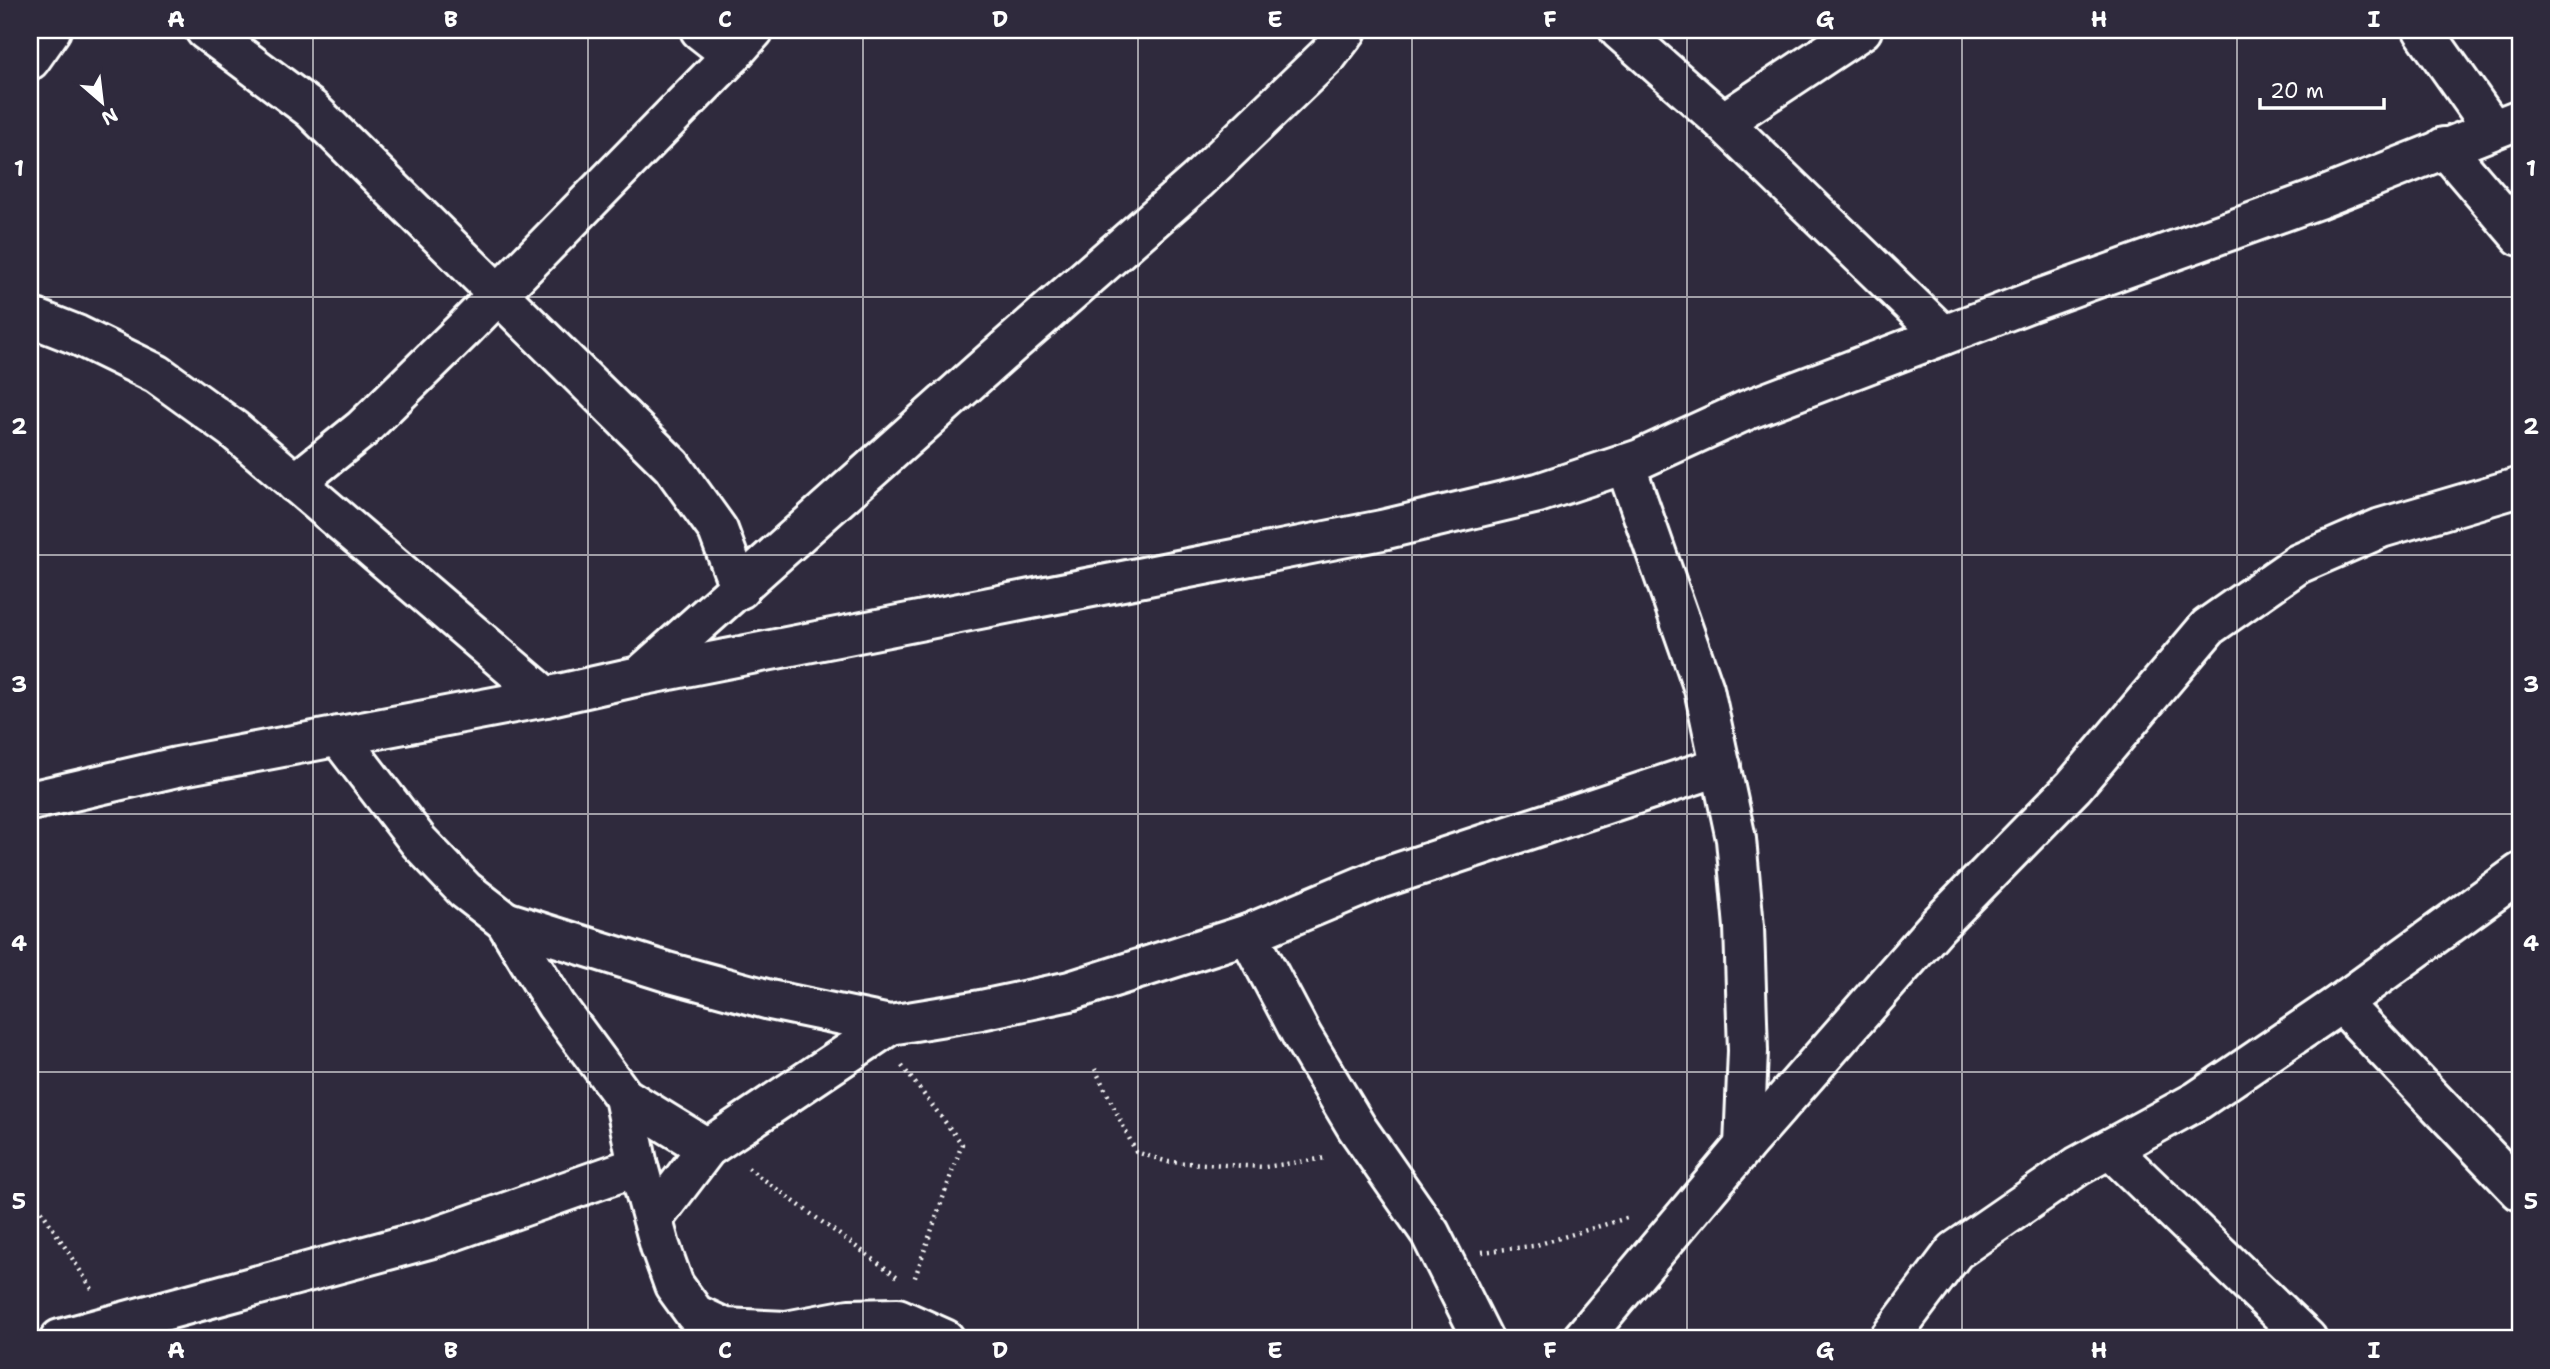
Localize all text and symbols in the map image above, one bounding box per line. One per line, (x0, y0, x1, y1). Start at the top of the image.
text: A (167, 4, 185, 34)
text: B (444, 4, 458, 34)
text: C (718, 4, 732, 34)
text: D (992, 4, 1008, 34)
text: E (1267, 4, 1283, 34)
text: F (1543, 4, 1557, 34)
text: G (1816, 4, 1835, 34)
text: H (2091, 4, 2107, 34)
text: I (2368, 4, 2381, 34)
north arrow (66, 66, 136, 136)
scale bar (2260, 66, 2384, 110)
text: 20 m (2270, 77, 2324, 105)
text: N (97, 102, 122, 131)
text: 1 (14, 153, 24, 183)
text: 1 (2526, 153, 2536, 183)
text: 2 (11, 411, 27, 441)
text: 2 (2523, 411, 2539, 441)
text: 3 (11, 669, 27, 699)
text: 3 (2523, 669, 2539, 699)
text: 4 (11, 928, 27, 958)
text: 4 (2523, 928, 2539, 958)
text: 5 (12, 1186, 26, 1216)
text: 5 (2524, 1186, 2538, 1216)
text: A (167, 1335, 185, 1365)
text: B (444, 1335, 458, 1365)
text: C (718, 1335, 732, 1365)
text: D (992, 1335, 1008, 1365)
text: E (1267, 1335, 1283, 1365)
text: F (1543, 1335, 1557, 1365)
text: G (1816, 1335, 1835, 1365)
text: H (2091, 1335, 2107, 1365)
text: I (2368, 1335, 2381, 1365)

